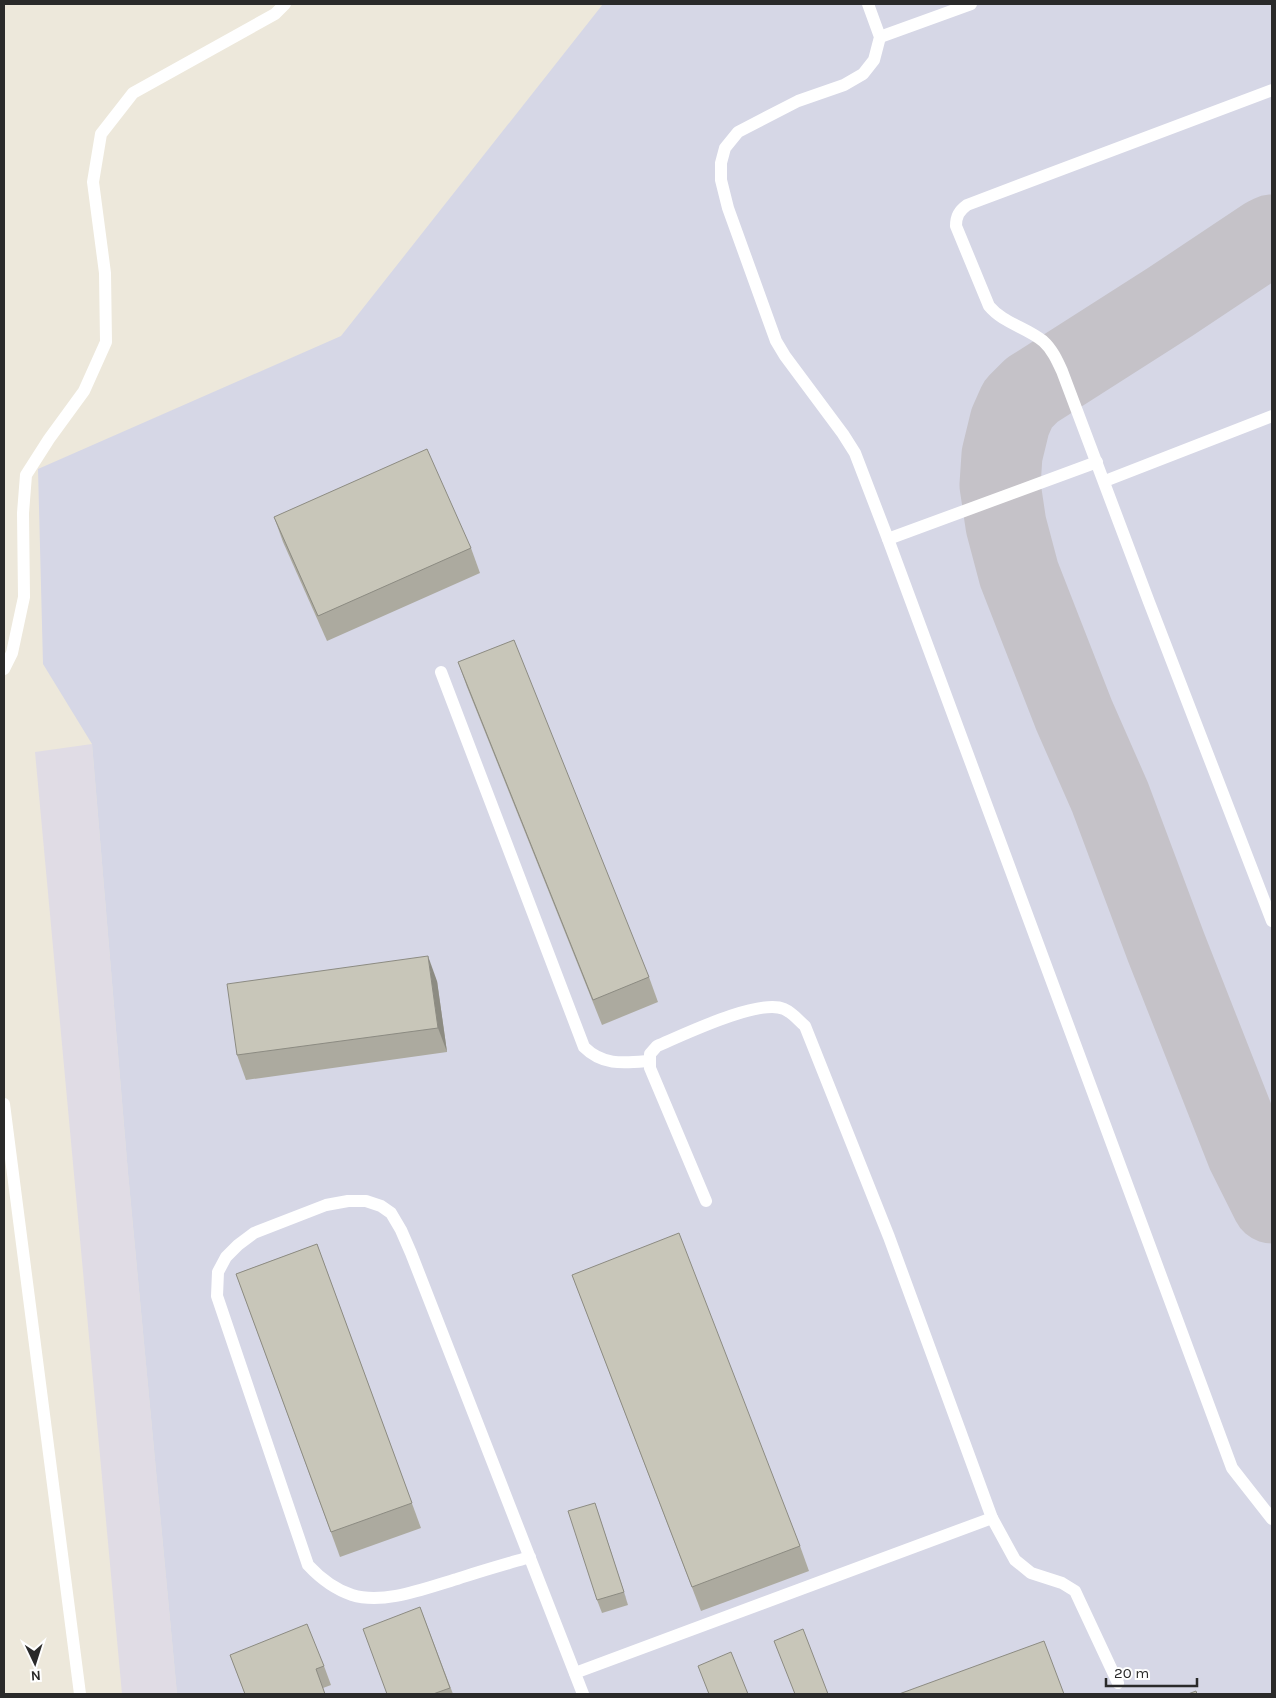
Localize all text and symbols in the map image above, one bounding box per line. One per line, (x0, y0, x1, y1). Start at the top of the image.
north arrow (10, 1638, 60, 1688)
scale bar (1106, 1656, 1197, 1688)
text: 20 m (1114, 1664, 1149, 1682)
text: N (30, 1667, 41, 1684)

